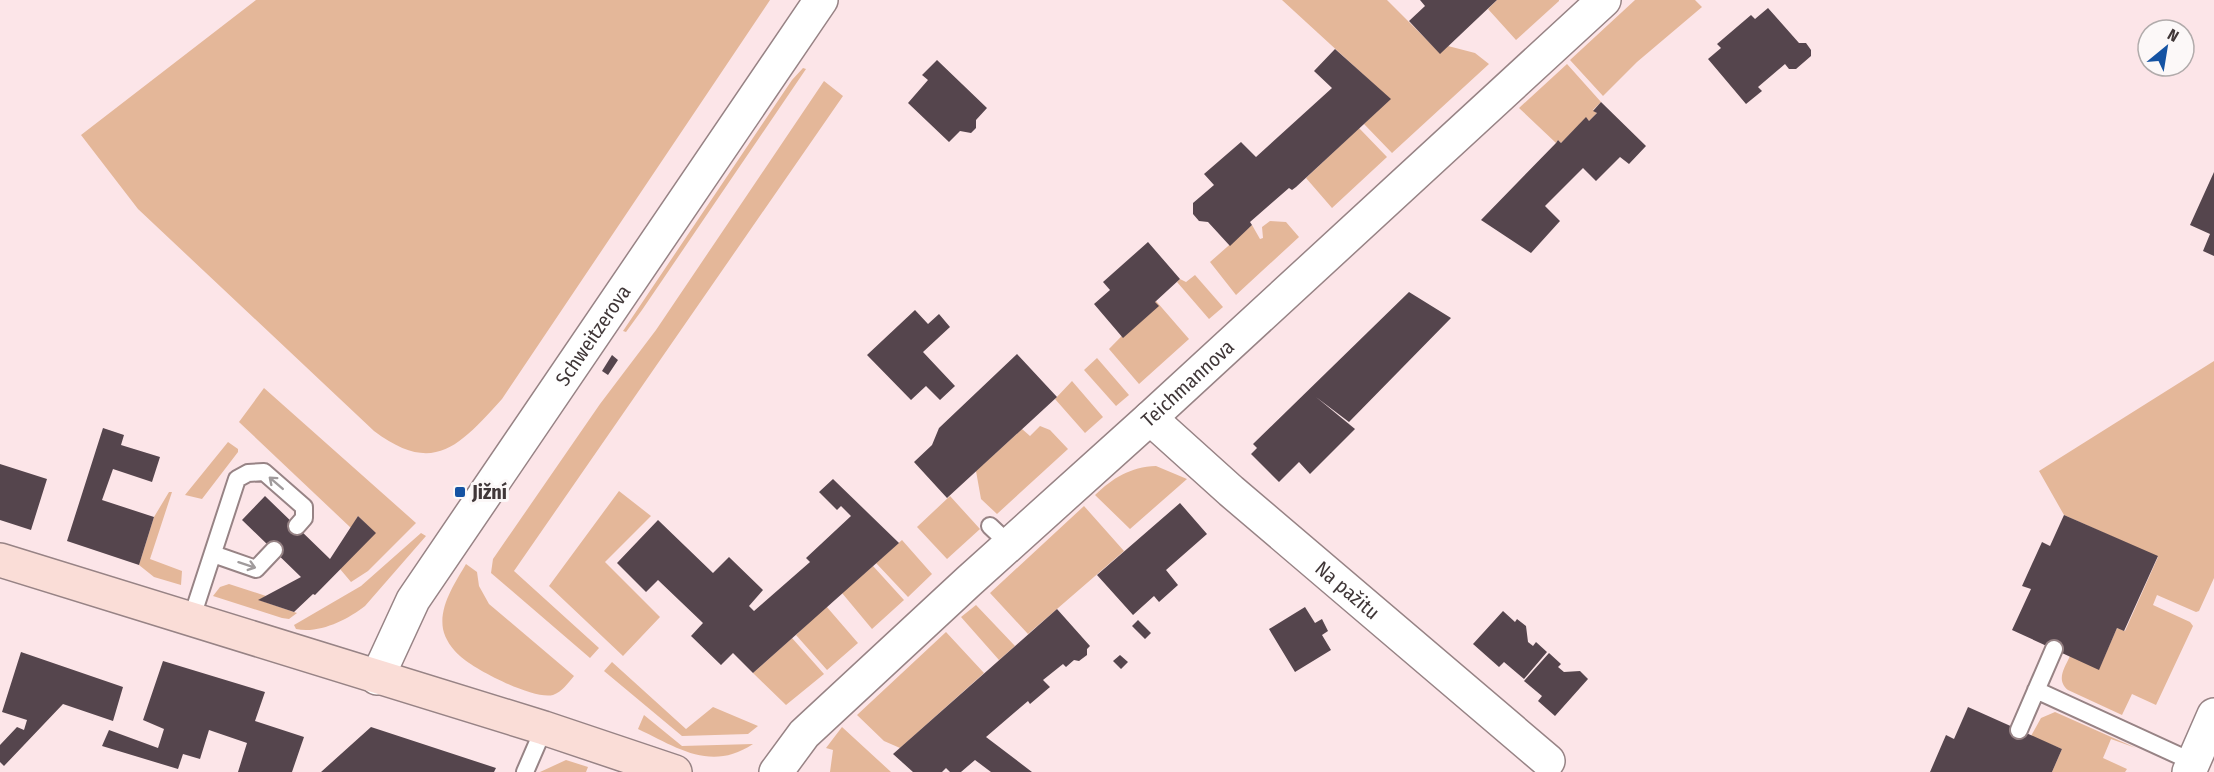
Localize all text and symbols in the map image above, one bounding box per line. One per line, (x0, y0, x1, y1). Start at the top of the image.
north arrow (2136, 18, 2196, 78)
text: N (2164, 25, 2182, 46)
street label: Schweitzerova (550, 280, 636, 390)
street label: Teichmannova (1136, 335, 1239, 432)
one-way arrow (269, 476, 284, 490)
place label: Jižní (471, 480, 508, 504)
marker: Jižní (453, 485, 467, 499)
street label: Na pažitu (1310, 556, 1385, 624)
one-way arrow (237, 561, 256, 572)

